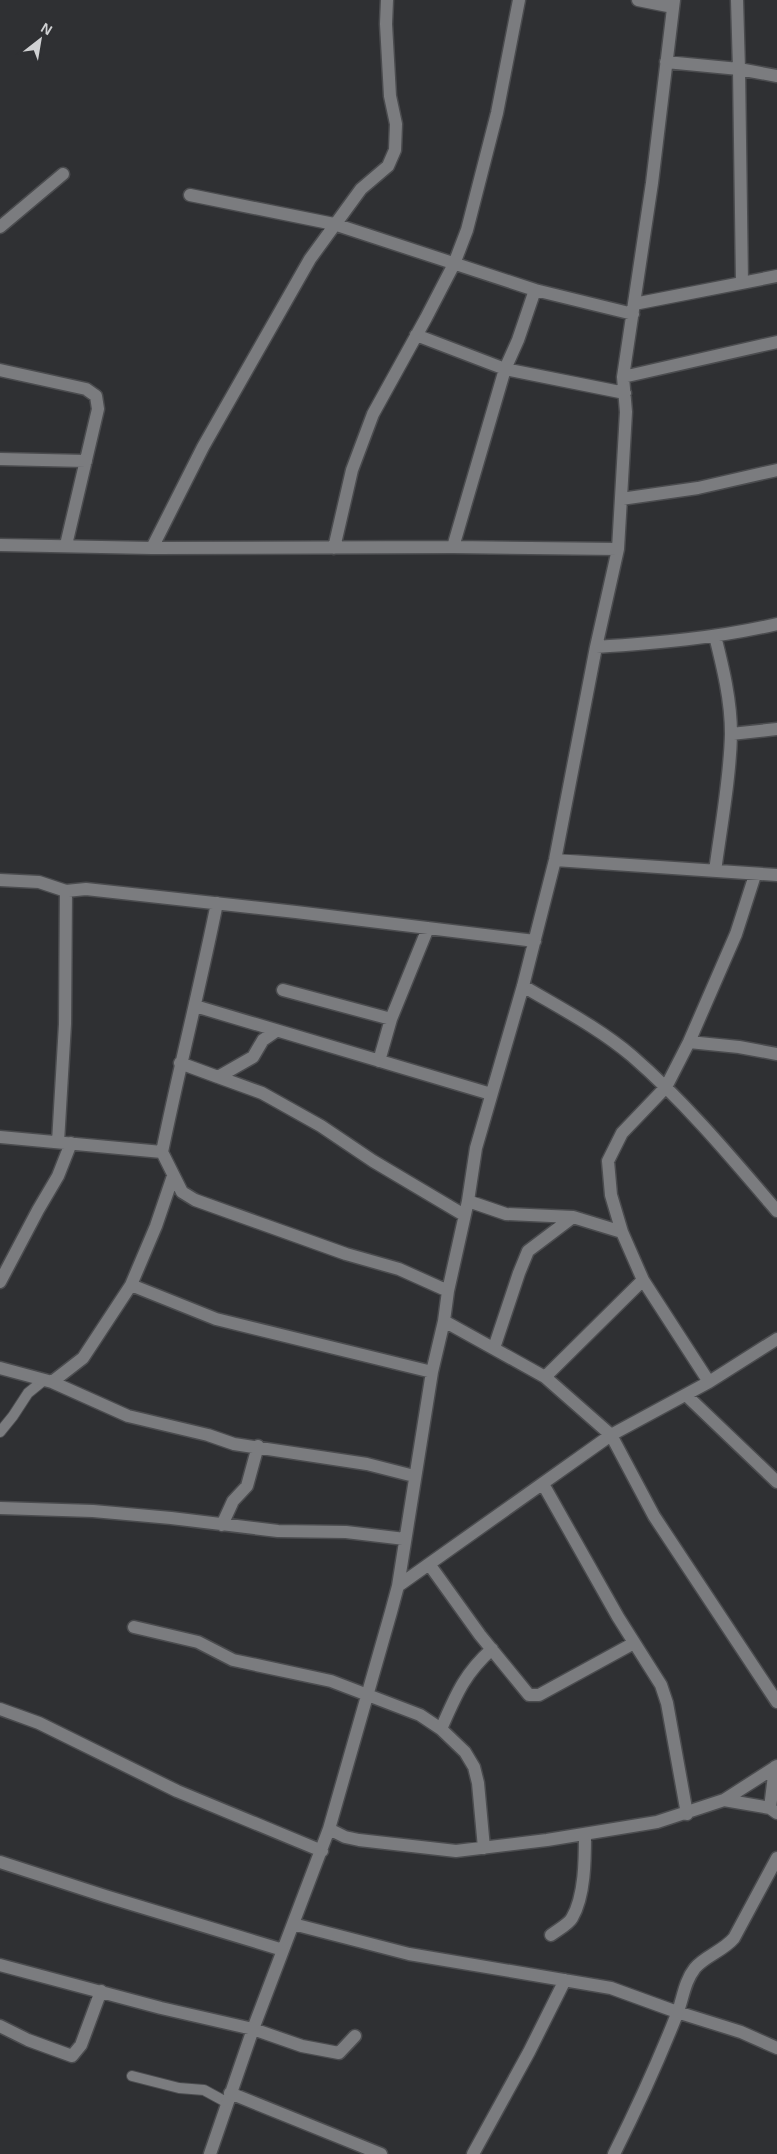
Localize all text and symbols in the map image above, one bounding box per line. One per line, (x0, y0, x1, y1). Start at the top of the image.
north arrow (15, 15, 65, 65)
text: N (38, 19, 55, 38)

